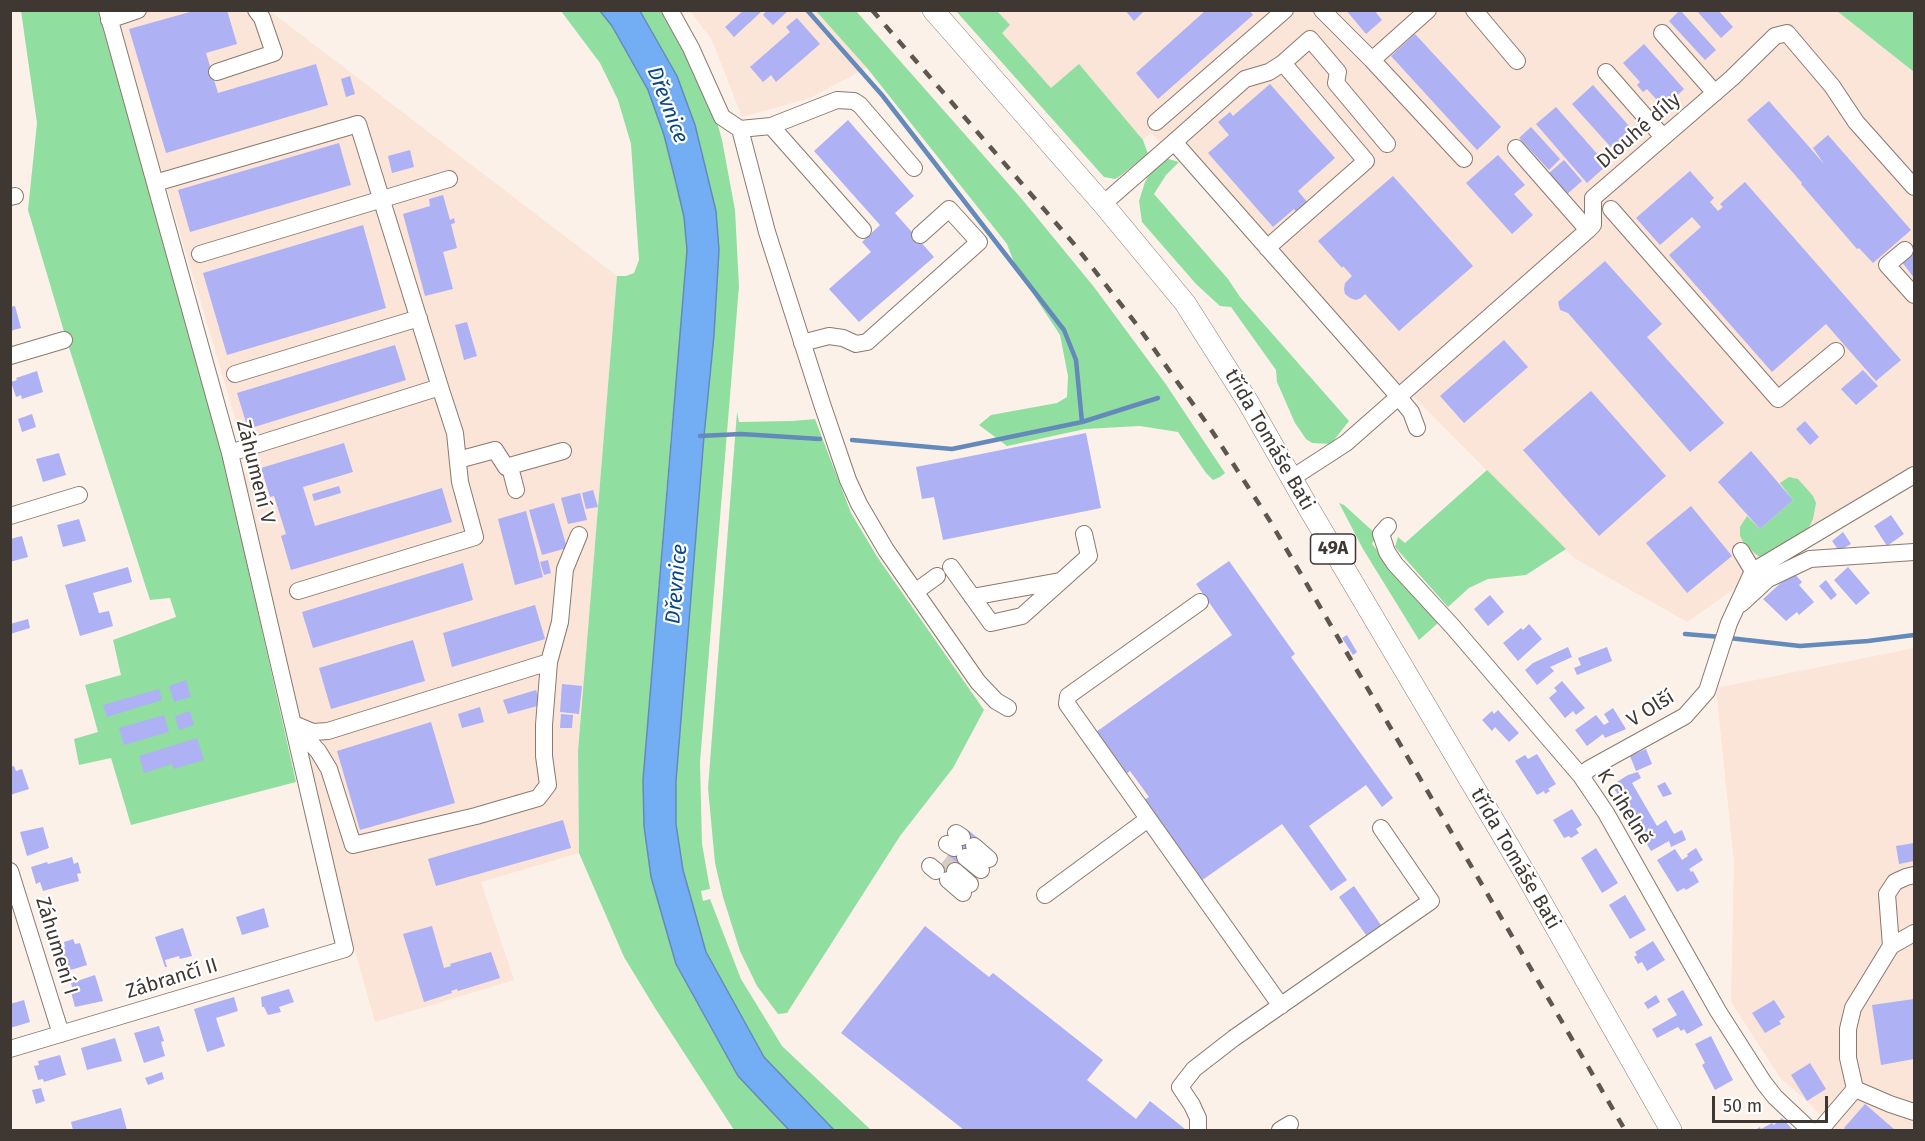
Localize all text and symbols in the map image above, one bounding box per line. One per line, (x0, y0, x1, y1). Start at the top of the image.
water label: Dřevnice (641, 63, 693, 147)
street label: Dlouhé díly (1592, 88, 1686, 174)
street label: třída Tomáše Bati (1219, 365, 1319, 515)
street label: Záhumení V (231, 418, 279, 526)
road number: 49A (1310, 534, 1356, 564)
water label: Dřevnice (661, 543, 693, 625)
street label: V Olší (1623, 685, 1679, 733)
street label: K Cihelně (1591, 765, 1657, 849)
street label: třída Tomáše Bati (1465, 784, 1565, 934)
street label: Záhumení I (30, 894, 82, 998)
street label: Zábrančí II (123, 954, 221, 1004)
scale bar (1715, 1084, 1830, 1122)
text: 50 m (1723, 1095, 1762, 1117)

